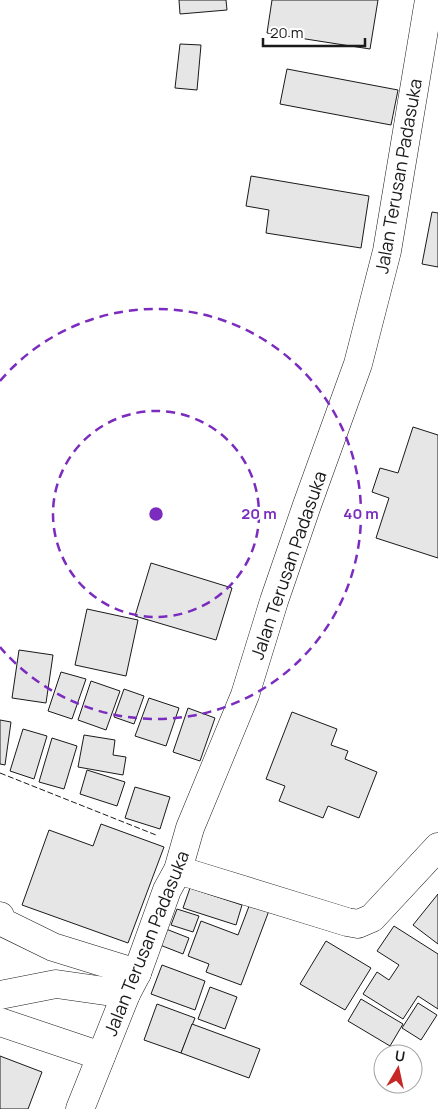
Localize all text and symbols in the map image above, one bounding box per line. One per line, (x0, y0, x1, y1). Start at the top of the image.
scale bar (263, 15, 366, 47)
text: 20 m (270, 22, 303, 43)
street label: Jalan Terusan Padasuka (369, 77, 427, 275)
street label: Jalan Terusan Padasuka (244, 468, 332, 662)
text: 20 m (241, 503, 277, 524)
text: 40 m (343, 503, 379, 524)
centre of rings (147, 505, 165, 523)
street label: Jalan Terusan Padasuka (98, 847, 194, 1039)
north arrow (373, 1044, 423, 1094)
text: U (394, 1045, 407, 1066)

